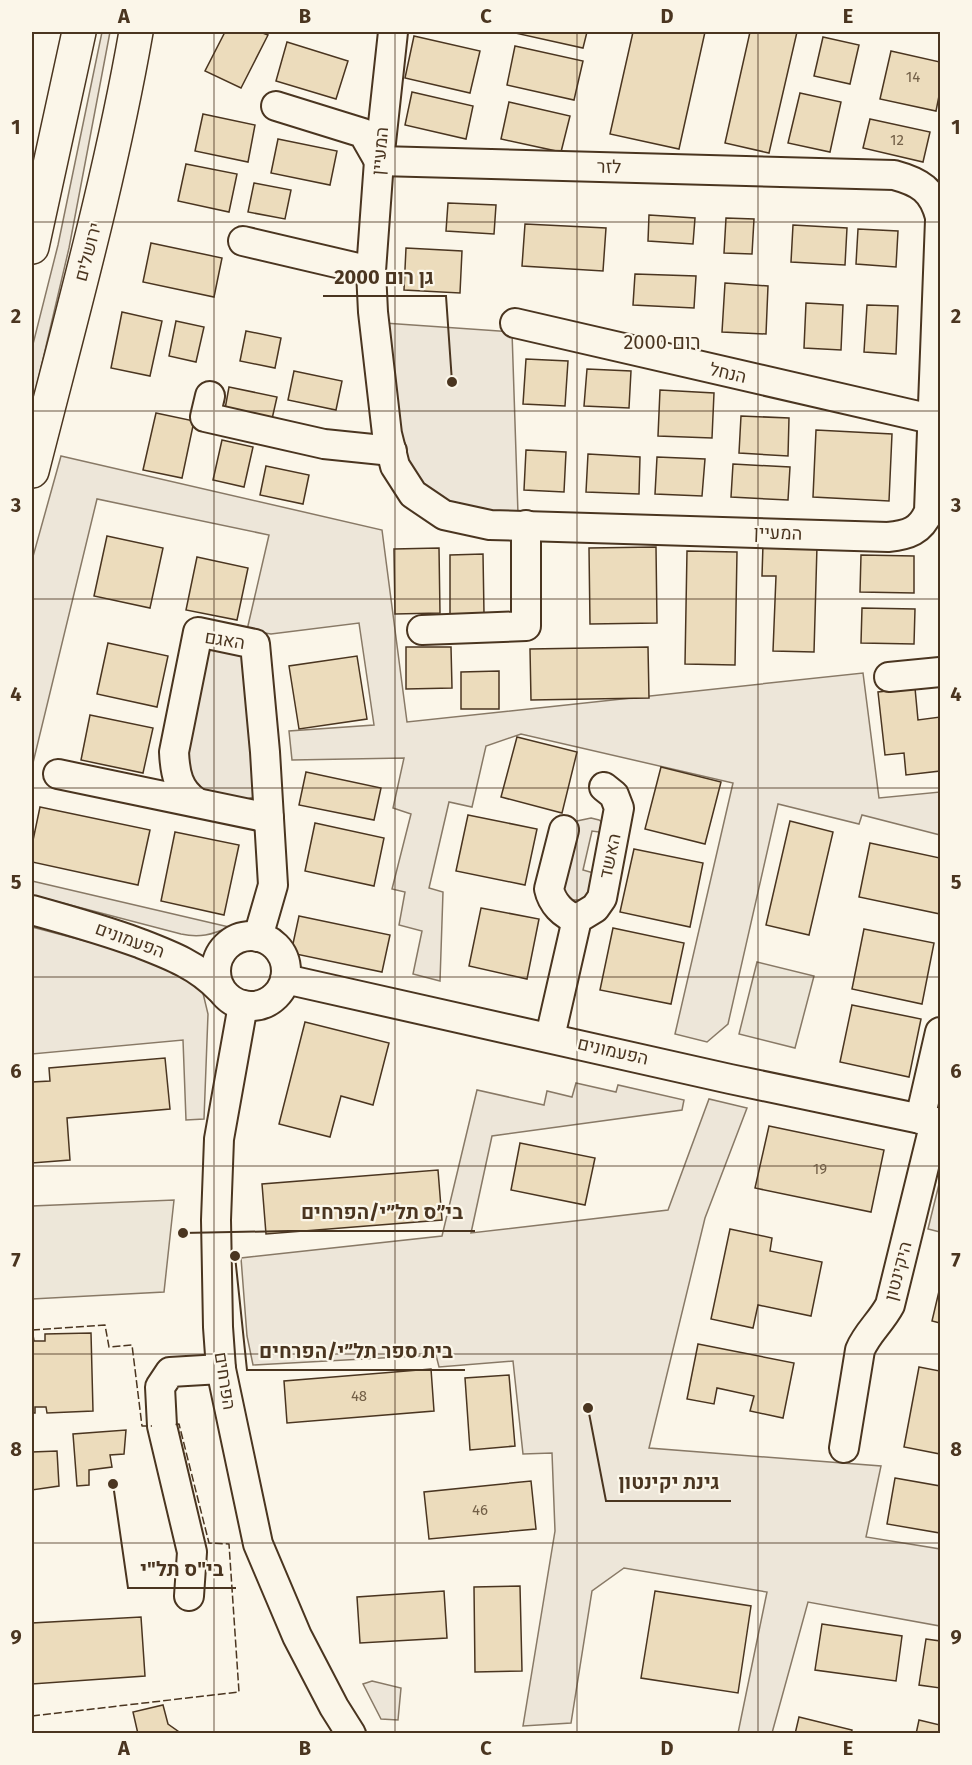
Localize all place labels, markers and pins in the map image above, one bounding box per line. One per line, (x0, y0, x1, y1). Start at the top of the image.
callout: גן רום 2000 (323, 258, 446, 296)
callout: בי״ס תל״י/הפרחים (289, 1193, 475, 1231)
callout: בית ספר תל״י/הפרחים (247, 1332, 465, 1370)
callout: גינת יקינטון (606, 1463, 731, 1501)
callout: בי"ס תל"י (128, 1550, 236, 1588)

